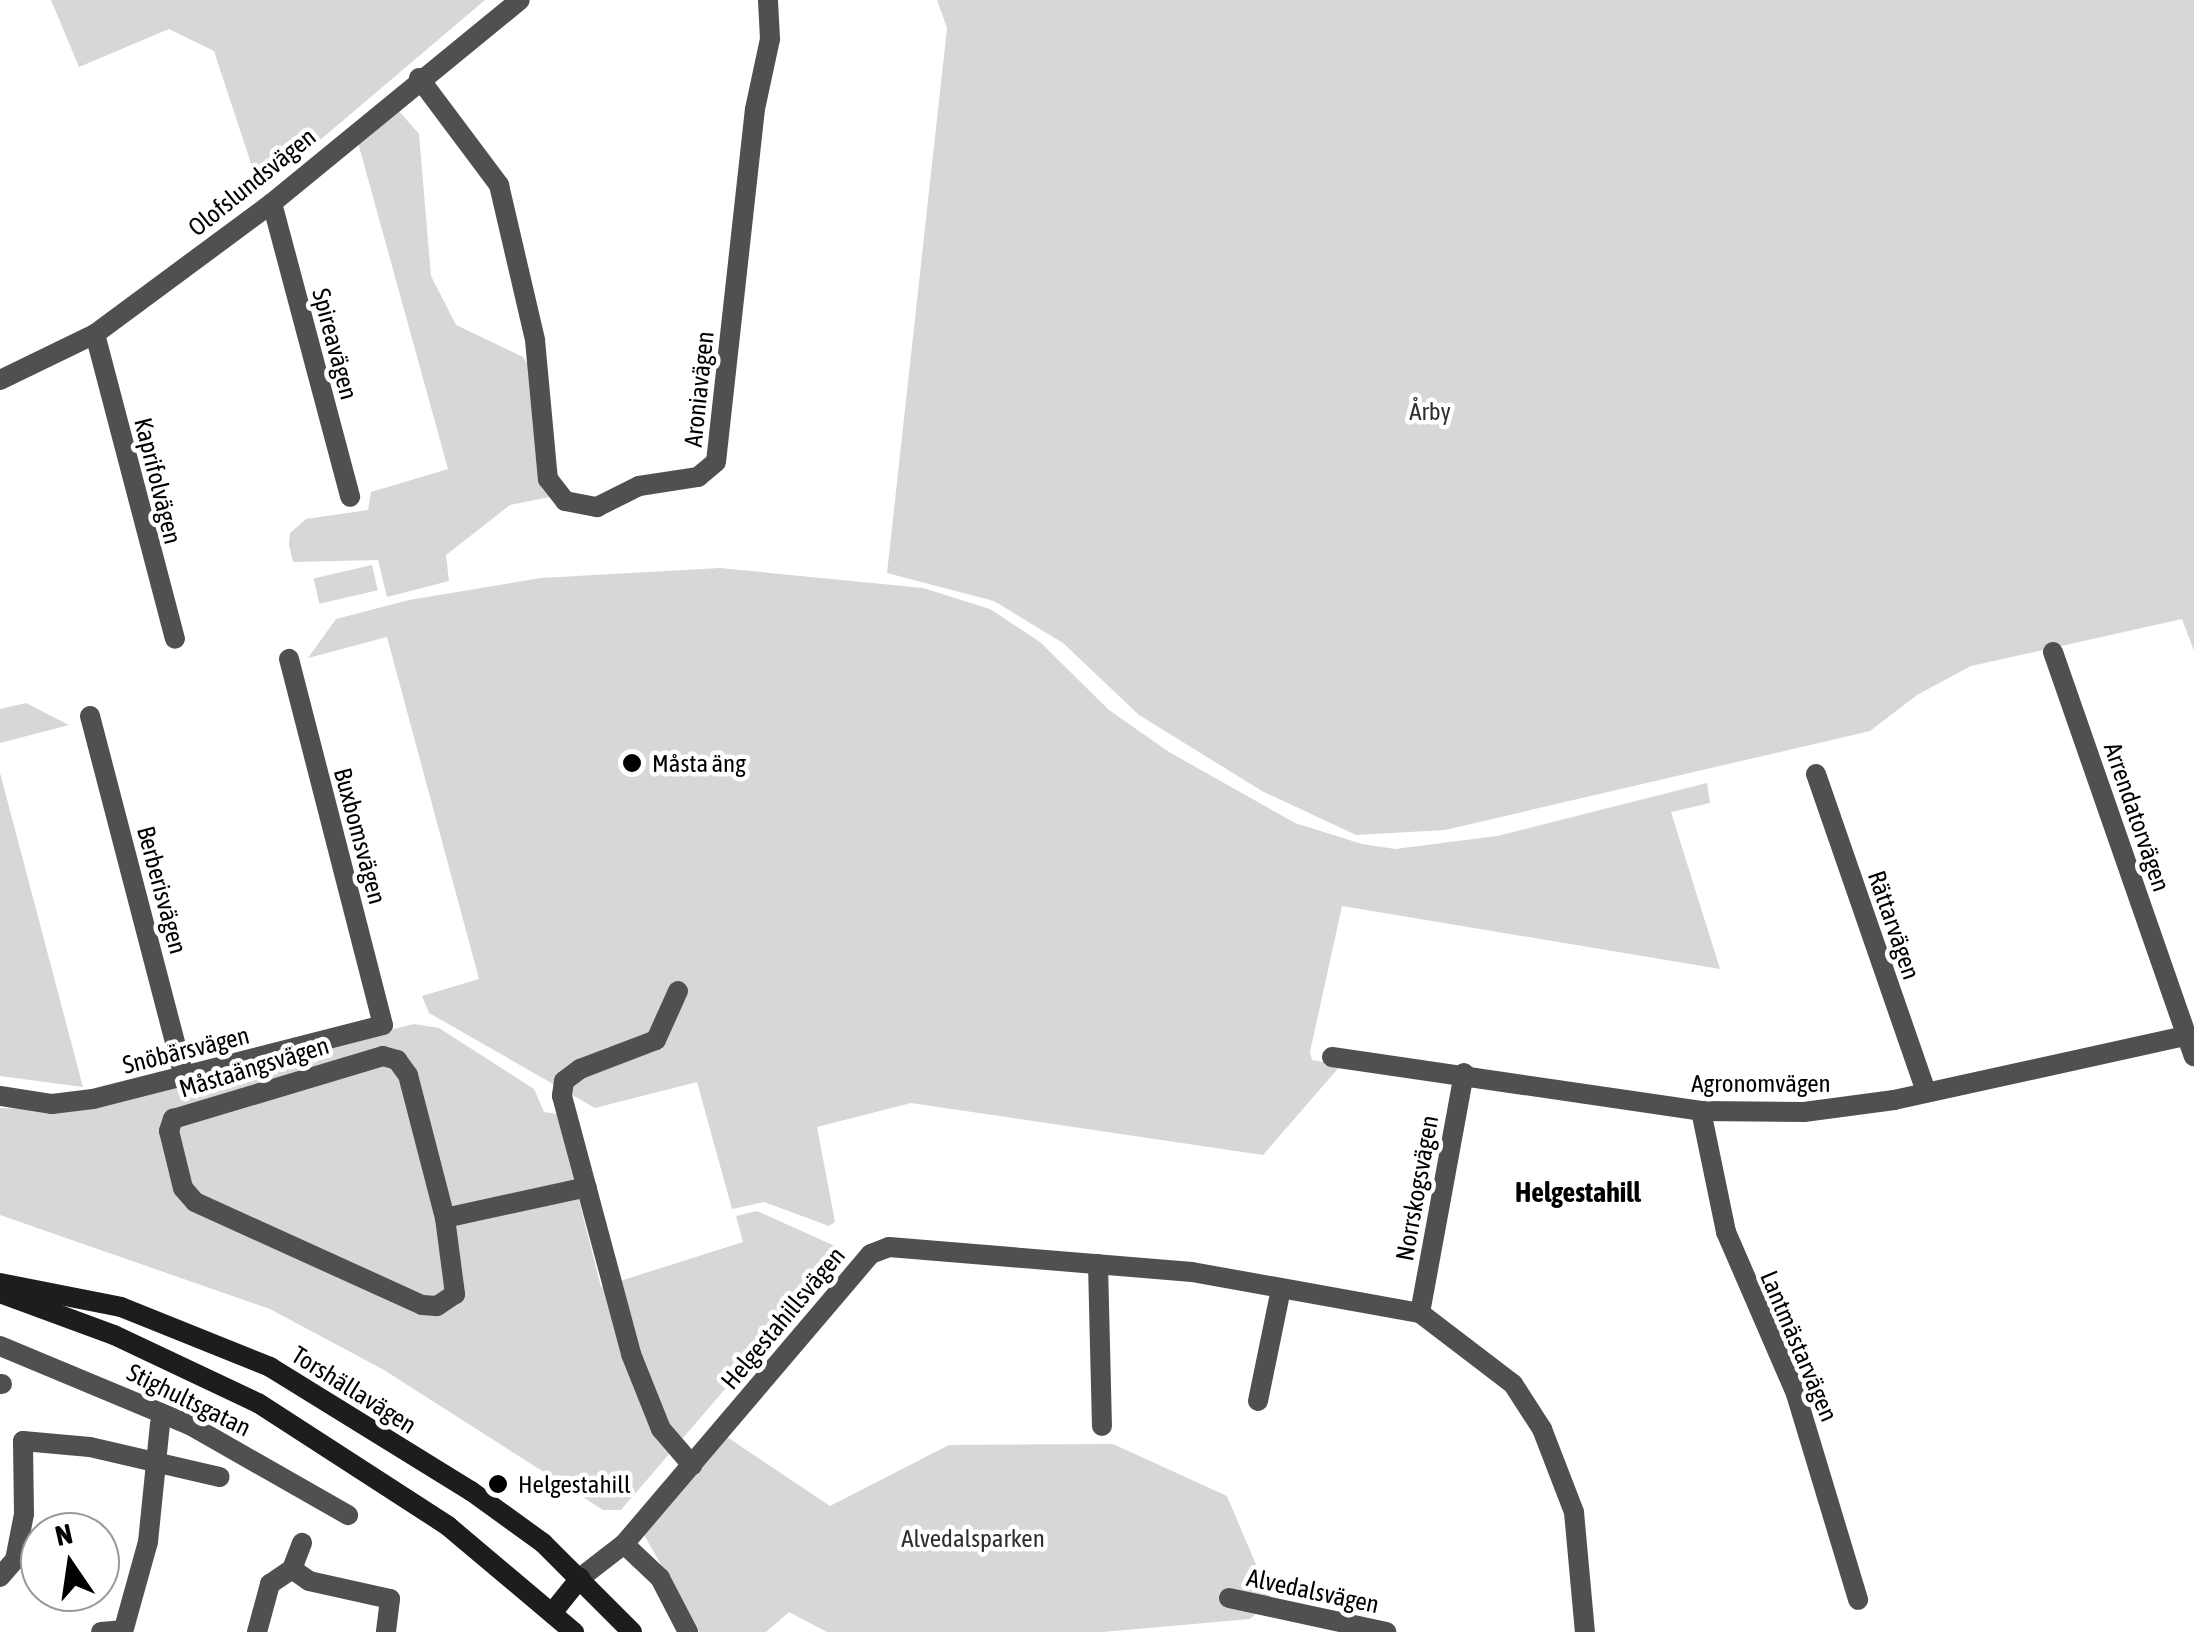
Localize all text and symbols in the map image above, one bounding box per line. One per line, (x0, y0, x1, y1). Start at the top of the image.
street label: Olofslundsvägen (182, 121, 322, 243)
street label: Spireavägen (306, 285, 364, 403)
street label: Aroniavägen (678, 330, 720, 448)
park label: Årby (1409, 396, 1451, 426)
street label: Kaprifolvägen (128, 415, 188, 547)
street label: Arrendatorvägen (2098, 739, 2176, 895)
place label: Måsta äng (652, 748, 746, 778)
marker: Måsta äng (621, 752, 643, 774)
street label: Buxbomsvägen (327, 765, 393, 907)
street label: Berberisvägen (131, 823, 193, 957)
street label: Rättarvägen (1861, 867, 1927, 983)
street label: Snöbärsvägen (120, 1020, 252, 1080)
street label: Måstaängsvägen (176, 1030, 332, 1104)
street label: Agronomvägen (1691, 1068, 1831, 1098)
street label: Norrskogsvägen (1389, 1113, 1445, 1263)
district label: Helgestahill (1515, 1175, 1641, 1209)
street label: Helgestahillsvägen (715, 1241, 851, 1395)
street label: Lantmästarvägen (1754, 1266, 1844, 1426)
street label: Torshällavägen (286, 1340, 422, 1440)
street label: Stighultsgatan (122, 1357, 256, 1443)
place label: Helgestahill (518, 1469, 630, 1499)
marker: Helgestahill (487, 1473, 509, 1495)
north arrow (20, 1512, 120, 1612)
text: N (52, 1517, 75, 1552)
park label: Alvedalsparken (901, 1523, 1045, 1553)
street label: Alvedalsvägen (1244, 1562, 1382, 1620)

